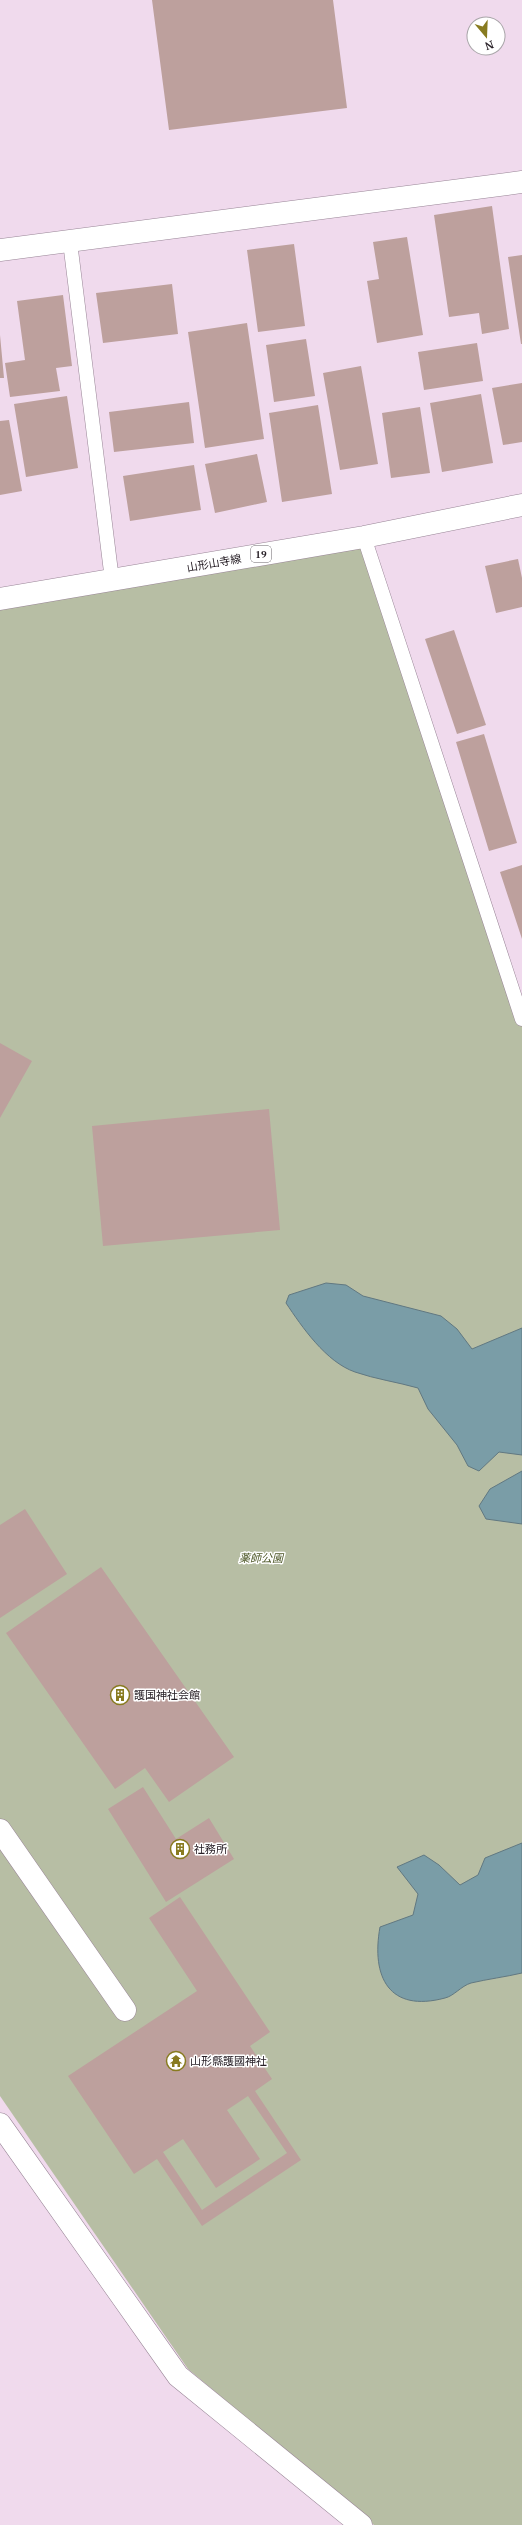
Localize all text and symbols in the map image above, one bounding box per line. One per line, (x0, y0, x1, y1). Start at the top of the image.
north arrow (466, 16, 506, 56)
text: N (482, 37, 495, 54)
road number: 19 (251, 546, 271, 562)
street label: 山形山寺線 (186, 551, 242, 575)
park label: 薬師公園 (239, 1551, 285, 1565)
building icon: 護国神社会館 (109, 1684, 131, 1706)
place label: 護国神社会館 (134, 1688, 200, 1702)
building icon: 社務所 (169, 1838, 191, 1860)
place label: 社務所 (194, 1842, 228, 1856)
temple icon: 山形縣護國神社 (165, 2050, 187, 2072)
place label: 山形縣護國神社 (190, 2054, 267, 2068)

